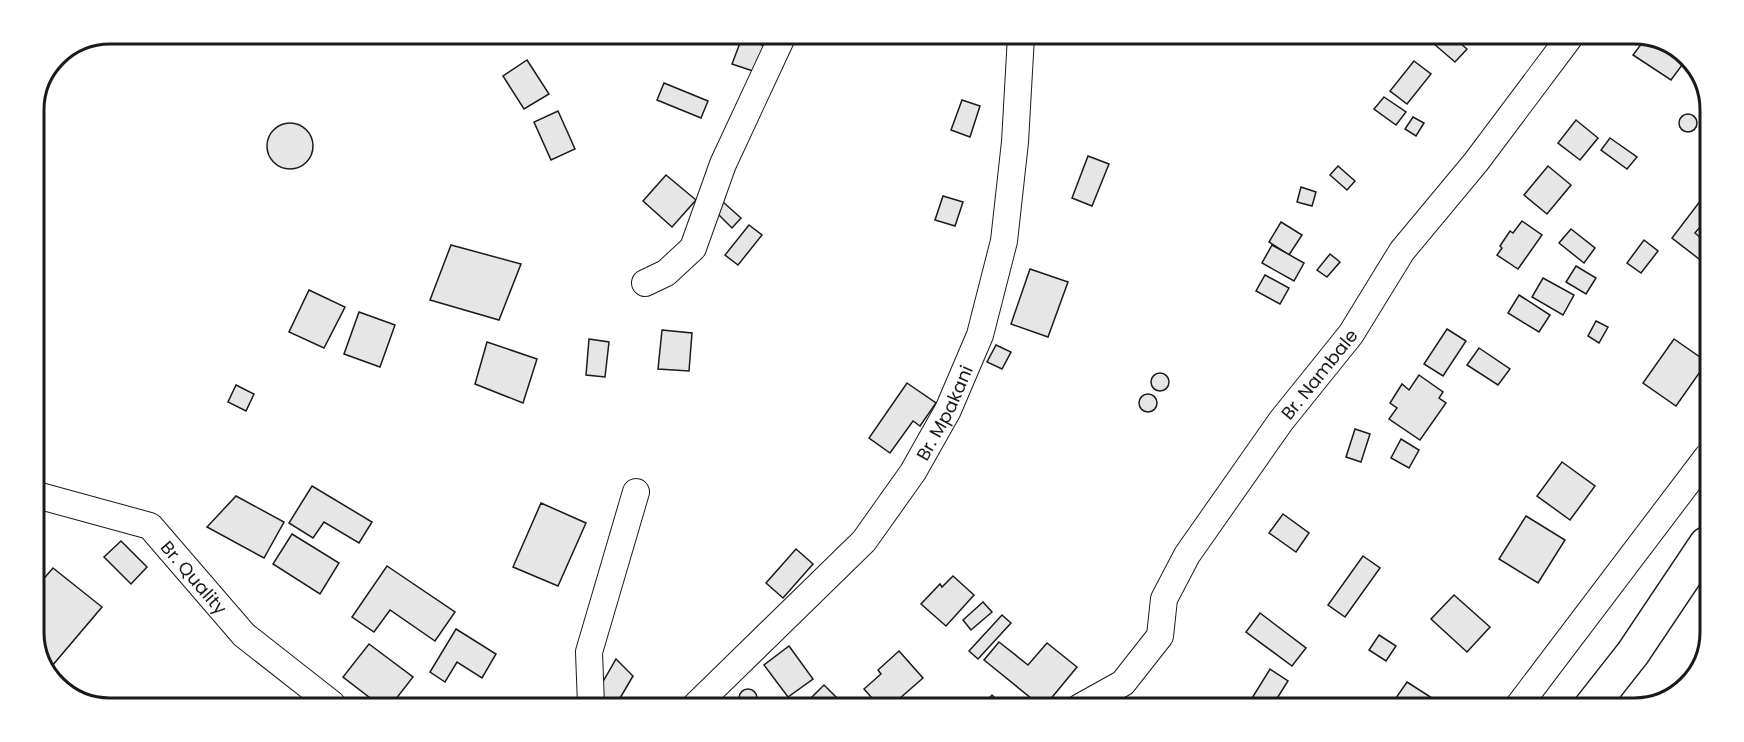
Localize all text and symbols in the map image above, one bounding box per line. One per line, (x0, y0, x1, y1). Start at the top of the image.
street label: Br. Nambale (1275, 323, 1363, 425)
street label: Br. Mpakani (910, 361, 978, 465)
street label: Br. Quality (155, 535, 233, 619)

